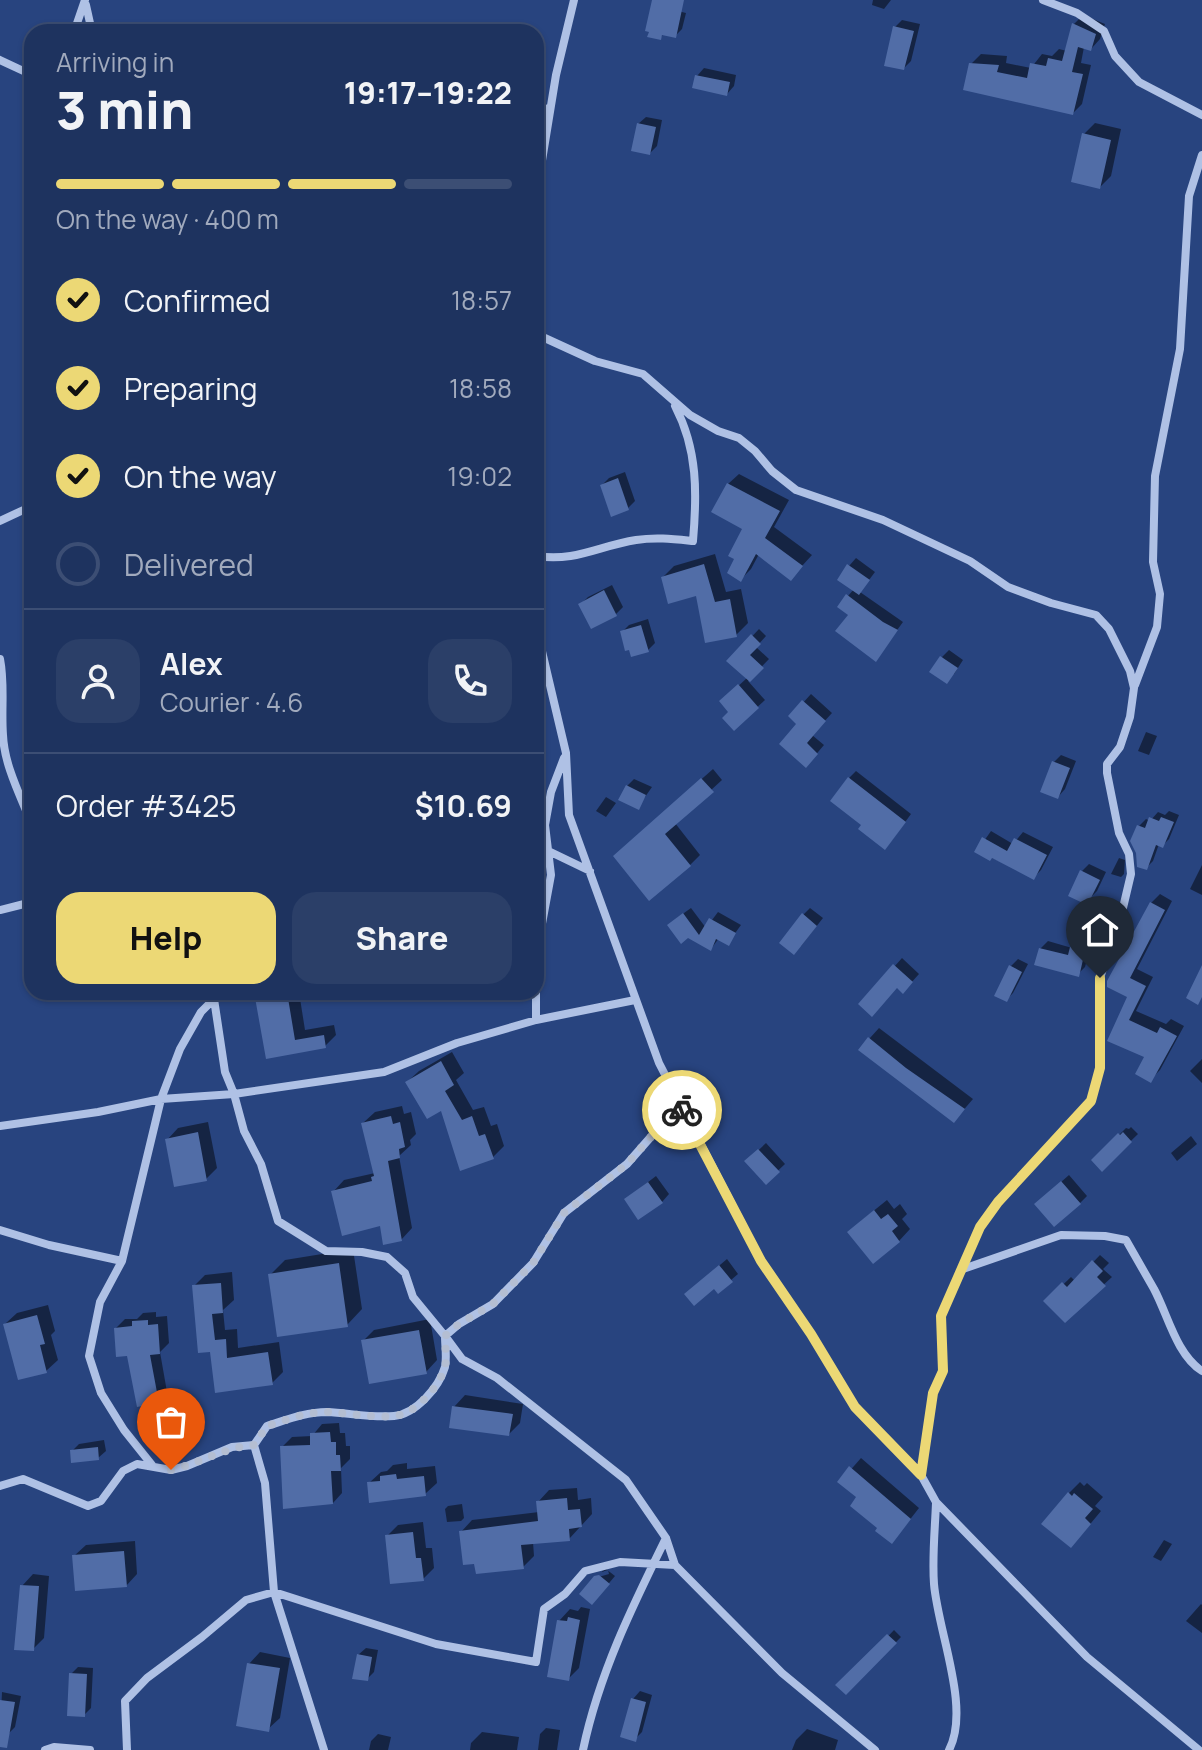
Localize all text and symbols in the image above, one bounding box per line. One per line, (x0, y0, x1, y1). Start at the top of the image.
text: Arriving in (56, 44, 174, 80)
text: 19:17–19:22 (344, 72, 512, 113)
text: 3 min (56, 74, 193, 145)
text: On the way · 400 m (56, 201, 279, 237)
icon: check (56, 278, 100, 322)
text: Confirmed (124, 280, 271, 321)
text: 18:57 (451, 282, 512, 318)
icon: check (56, 366, 100, 410)
text: Preparing (124, 368, 258, 409)
text: 18:58 (449, 370, 512, 406)
icon: check (56, 454, 100, 498)
text: On the way (124, 456, 277, 497)
text: 19:02 (447, 458, 512, 494)
text: Delivered (124, 544, 254, 585)
button: person (56, 639, 140, 723)
button: phone (428, 639, 512, 723)
text: Alex (160, 643, 223, 684)
text: Courier · 4.6 (160, 684, 303, 720)
text: Order #3425 (56, 785, 237, 826)
text: $10.69 (415, 785, 512, 826)
button: Help (56, 892, 276, 984)
button: Share (292, 892, 512, 984)
pin (1066, 896, 1134, 978)
icon: home (1078, 908, 1122, 952)
courier (642, 1070, 722, 1150)
icon: bike (660, 1088, 704, 1132)
pin (137, 1388, 205, 1470)
icon: bag (149, 1400, 193, 1444)

